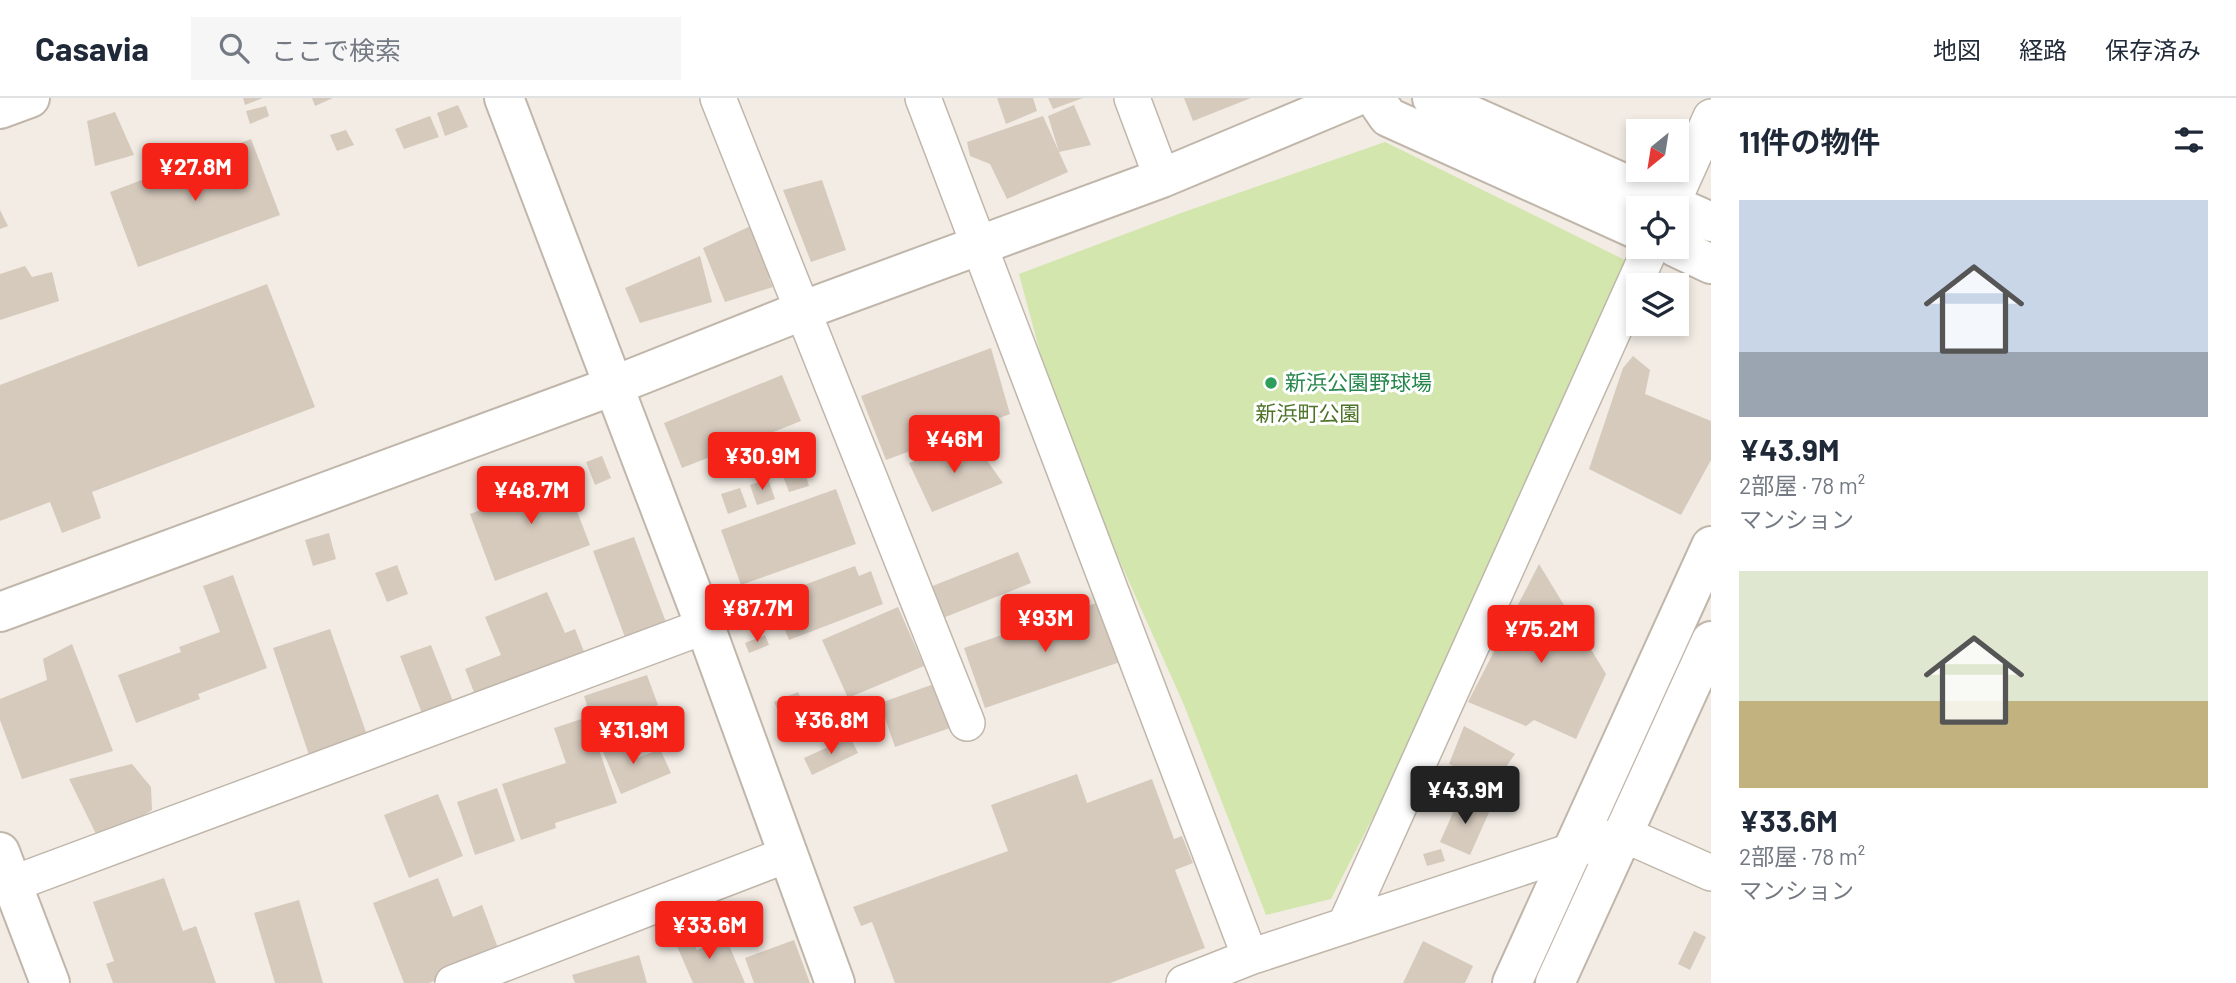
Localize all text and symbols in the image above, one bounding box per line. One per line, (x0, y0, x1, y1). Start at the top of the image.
search box (191, 17, 681, 80)
text: Casavia (35, 28, 149, 68)
icon: search (215, 29, 253, 67)
text: ここで検索 (271, 34, 401, 65)
text: 地図 (1933, 35, 1981, 64)
text: 経路 (2019, 35, 2067, 64)
text: 保存済み (2105, 35, 2201, 64)
north arrow (1626, 119, 1689, 182)
map controls (1626, 119, 1689, 336)
icon: filters (2170, 121, 2208, 159)
text: 11件の物件 (1739, 123, 1880, 159)
pin: ¥27.8M (138, 144, 252, 203)
text: ¥27.8M (158, 152, 232, 180)
button: locate (1626, 196, 1689, 259)
icon: home (1911, 246, 2037, 372)
button: layers (1626, 273, 1689, 336)
place label: 新浜公園野球場 (1285, 369, 1432, 394)
marker: 新浜公園野球場 (1263, 375, 1279, 391)
park label: 新浜町公園 (1256, 400, 1361, 425)
pin: ¥46M (913, 416, 995, 475)
text: ¥46M (925, 424, 983, 452)
text: ¥43.9M (1739, 431, 1839, 467)
pin: ¥30.9M (705, 432, 819, 492)
text: ¥30.9M (724, 441, 800, 469)
pin: ¥48.7M (474, 466, 588, 526)
text: 2部屋 · 78 m² (1739, 471, 1865, 499)
text: ¥48.7M (493, 475, 569, 503)
text: マンション (1739, 505, 1854, 533)
pin: ¥87.7M (700, 584, 814, 644)
text: ¥87.7M (721, 593, 793, 621)
pin: ¥93M (1004, 594, 1086, 654)
text: ¥93M (1017, 603, 1073, 631)
pin: ¥75.2M (1484, 606, 1598, 665)
text: ¥75.2M (1503, 614, 1579, 642)
icon: home (1911, 617, 2037, 743)
pin: ¥36.8M (774, 696, 888, 756)
text: ¥36.8M (793, 705, 869, 733)
pin: ¥31.9M (576, 706, 690, 766)
text: ¥31.9M (597, 715, 669, 743)
pin: ¥43.9M (1408, 766, 1522, 826)
text: ¥43.9M (1427, 775, 1503, 803)
text: ¥33.6M (1739, 802, 1838, 838)
text: 2部屋 · 78 m² (1739, 842, 1865, 870)
text: マンション (1739, 876, 1854, 904)
pin: ¥33.6M (652, 902, 766, 961)
text: ¥33.6M (671, 910, 747, 938)

